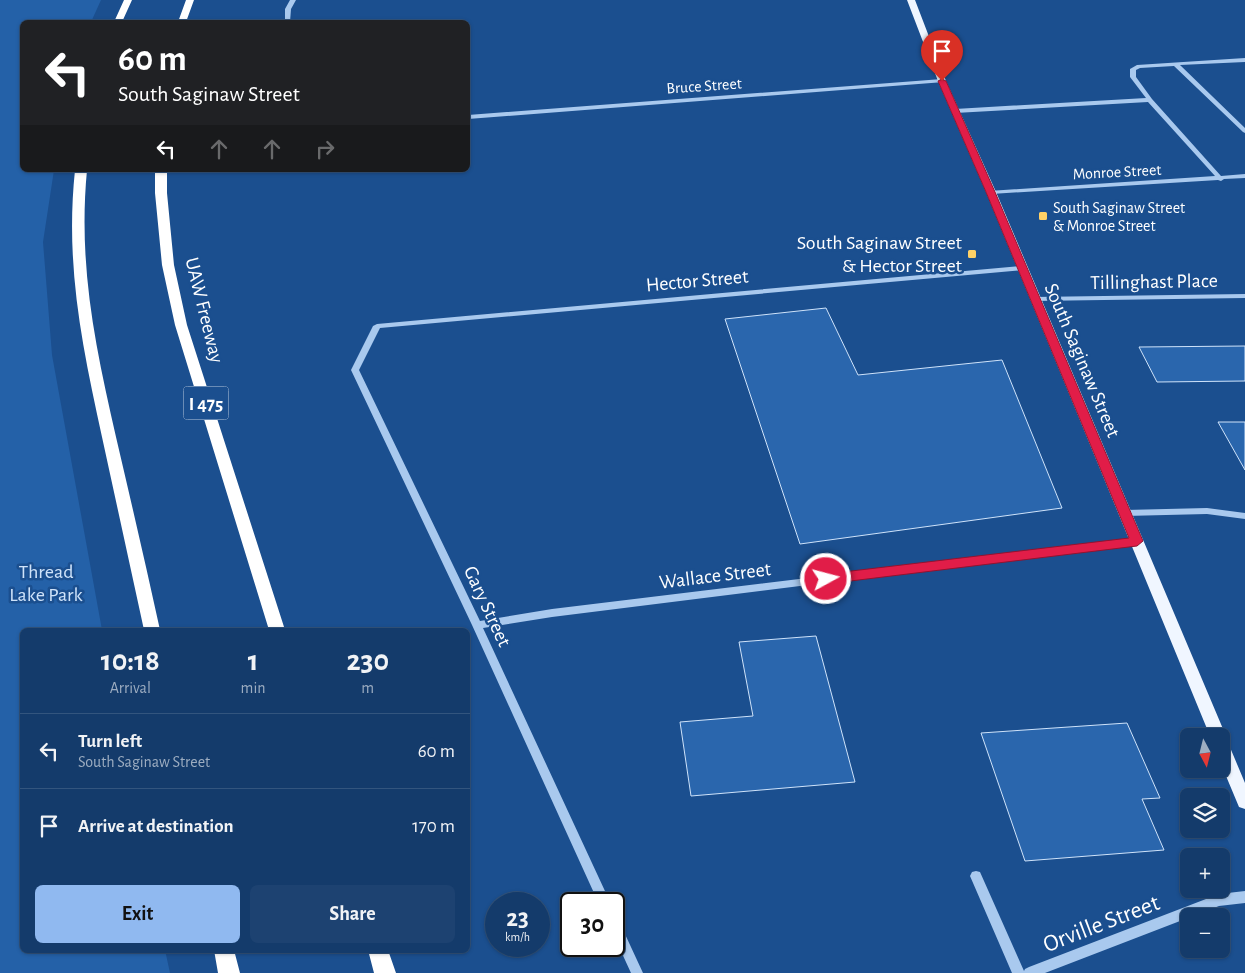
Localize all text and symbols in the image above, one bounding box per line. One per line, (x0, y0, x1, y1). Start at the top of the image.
pin (921, 30, 963, 81)
icon: arrive (928, 37, 956, 65)
icon: left (35, 40, 100, 105)
text: 60 m (118, 42, 187, 77)
street label: Bruce Street (666, 75, 742, 97)
text: South Saginaw Street (118, 83, 300, 105)
icon: left (152, 135, 180, 163)
icon: ahead (205, 135, 233, 163)
icon: ahead (258, 135, 286, 163)
icon: right (311, 135, 339, 163)
street label: Monroe Street (1072, 162, 1162, 182)
place label: South Saginaw Street & Monroe Street (1053, 200, 1185, 234)
marker: South Saginaw Street & Monroe Street (1037, 210, 1049, 222)
place label: South Saginaw Street & Hector Street (797, 233, 963, 276)
marker: South Saginaw Street & Hector Street (966, 248, 978, 260)
street label: UAW Freeway (181, 255, 227, 365)
street label: Hector Street (645, 267, 750, 295)
street label: Tillinghast Place (1090, 271, 1218, 293)
street label: South Saginaw Street (1041, 280, 1124, 441)
road number: I 475 (184, 386, 228, 419)
position arrow (799, 552, 851, 604)
street label: Wallace Street (658, 559, 773, 593)
park label: Thread Lake Park (9, 562, 83, 605)
street label: Gary Street (460, 563, 515, 650)
text: 10:18 (101, 646, 160, 676)
text: 1 (248, 646, 258, 676)
text: 230 (346, 646, 389, 676)
text: Arrival (110, 680, 151, 696)
text: min (241, 680, 266, 696)
text: m (361, 680, 374, 696)
north arrow (1180, 728, 1230, 778)
map controls (1180, 728, 1230, 958)
text: Turn left (78, 732, 142, 751)
icon: left (35, 737, 63, 765)
text: 60 m (418, 742, 455, 761)
text: South Saginaw Street (78, 754, 210, 770)
button: layers (1180, 788, 1230, 838)
icon: arrive (35, 812, 63, 840)
text: Arrive at destination (78, 817, 234, 836)
text: 170 m (412, 817, 455, 836)
button: + (1180, 848, 1230, 898)
button: Exit (35, 885, 240, 943)
button: Share (250, 885, 455, 943)
street label: Orville Street (1040, 891, 1163, 957)
speed limit sign: 30 (560, 892, 625, 957)
text: 23 (506, 906, 529, 931)
button: − (1180, 908, 1230, 958)
text: km/h (505, 931, 530, 943)

